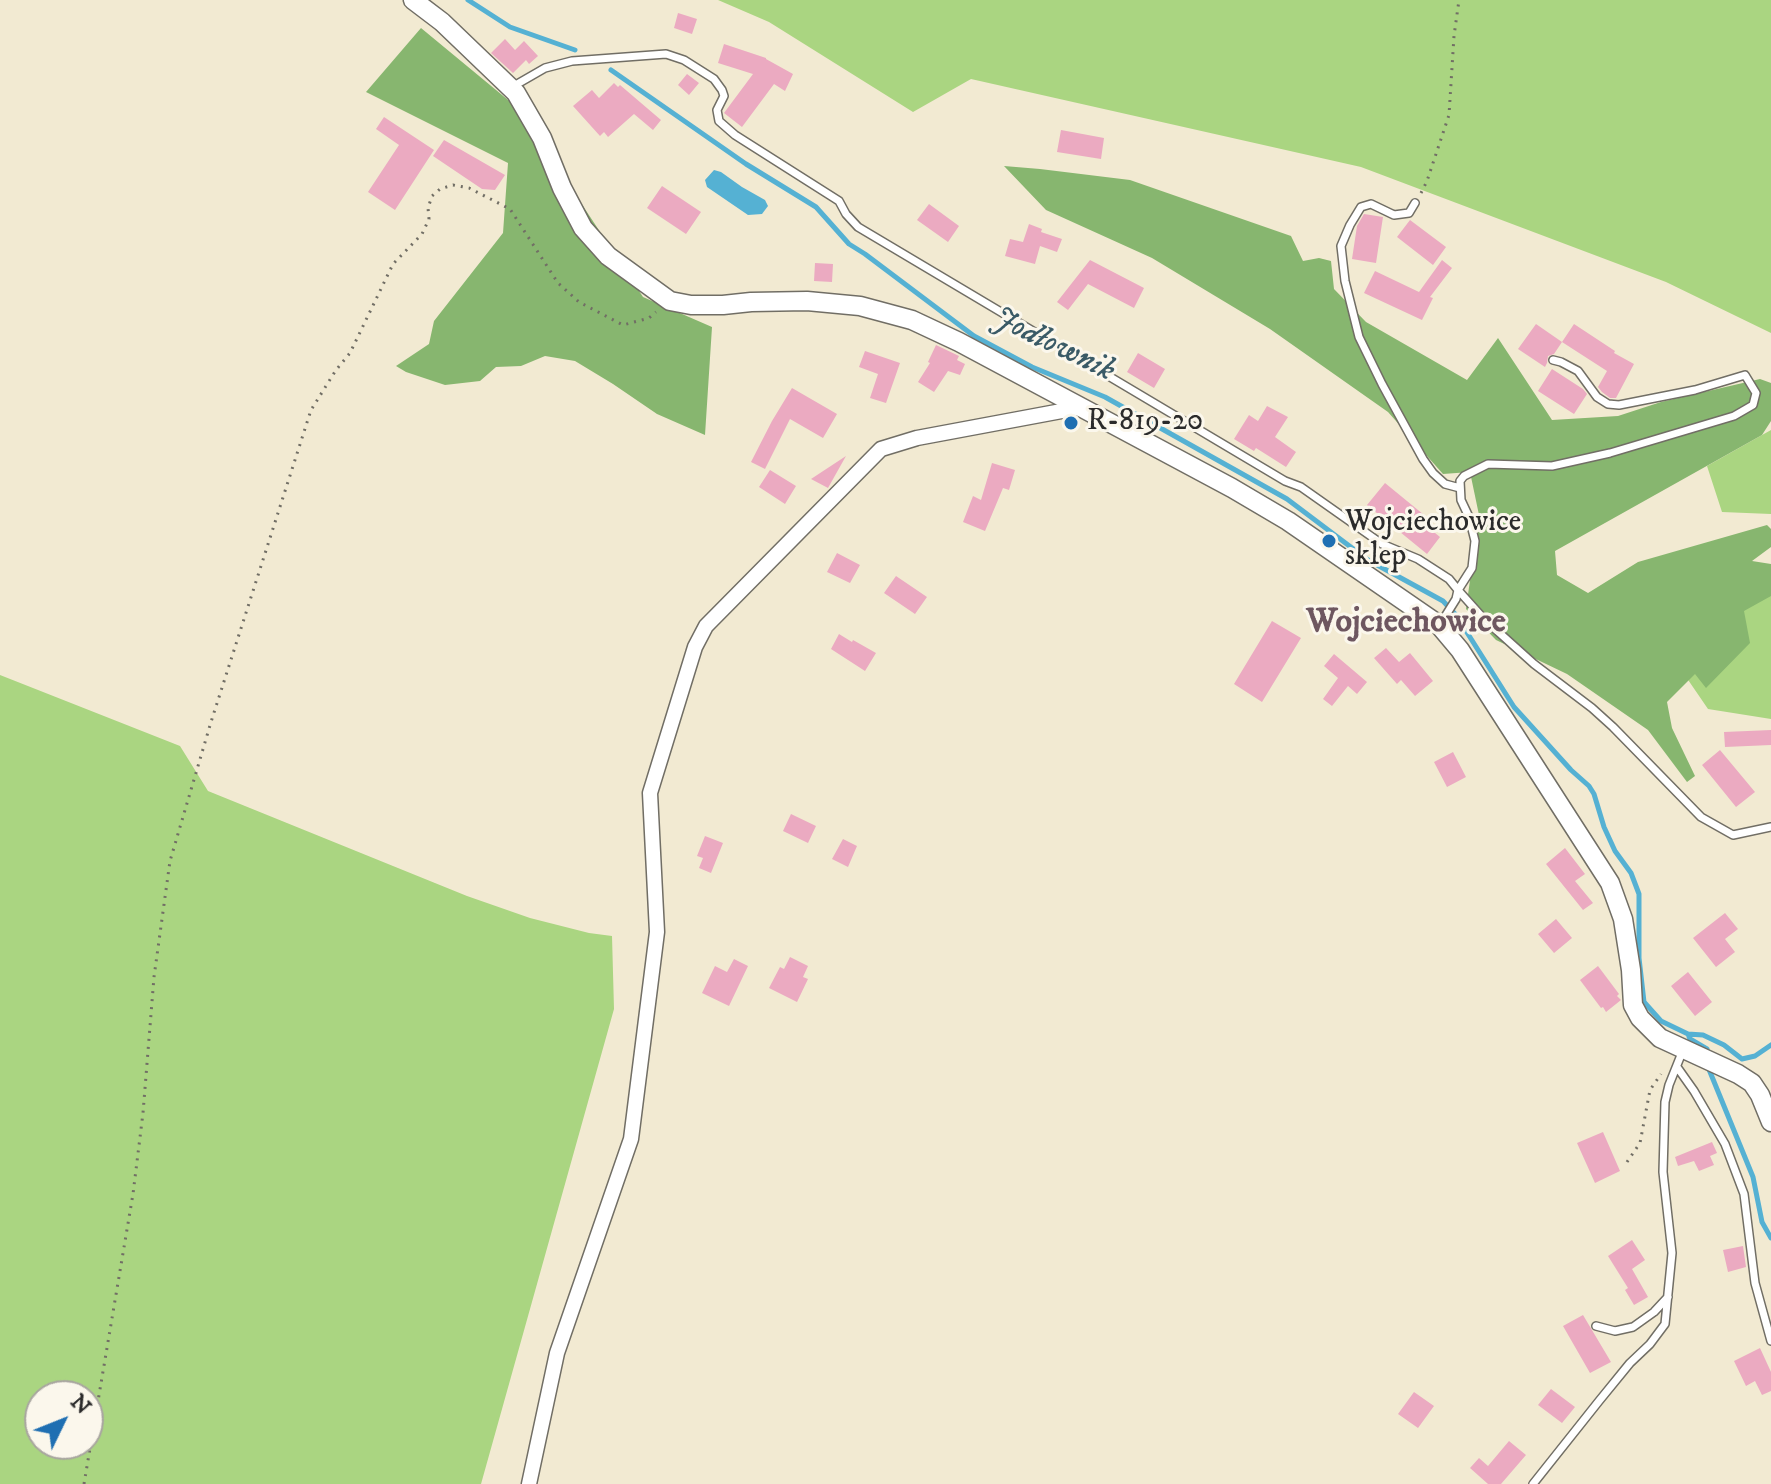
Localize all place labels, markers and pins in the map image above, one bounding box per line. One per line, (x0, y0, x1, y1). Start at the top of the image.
place label: R-819-20 (1087, 405, 1203, 441)
marker: R-819-20 (1062, 414, 1080, 432)
place label: Wojciechowice sklep (1345, 506, 1521, 576)
marker: Wojciechowice sklep (1320, 532, 1338, 550)

